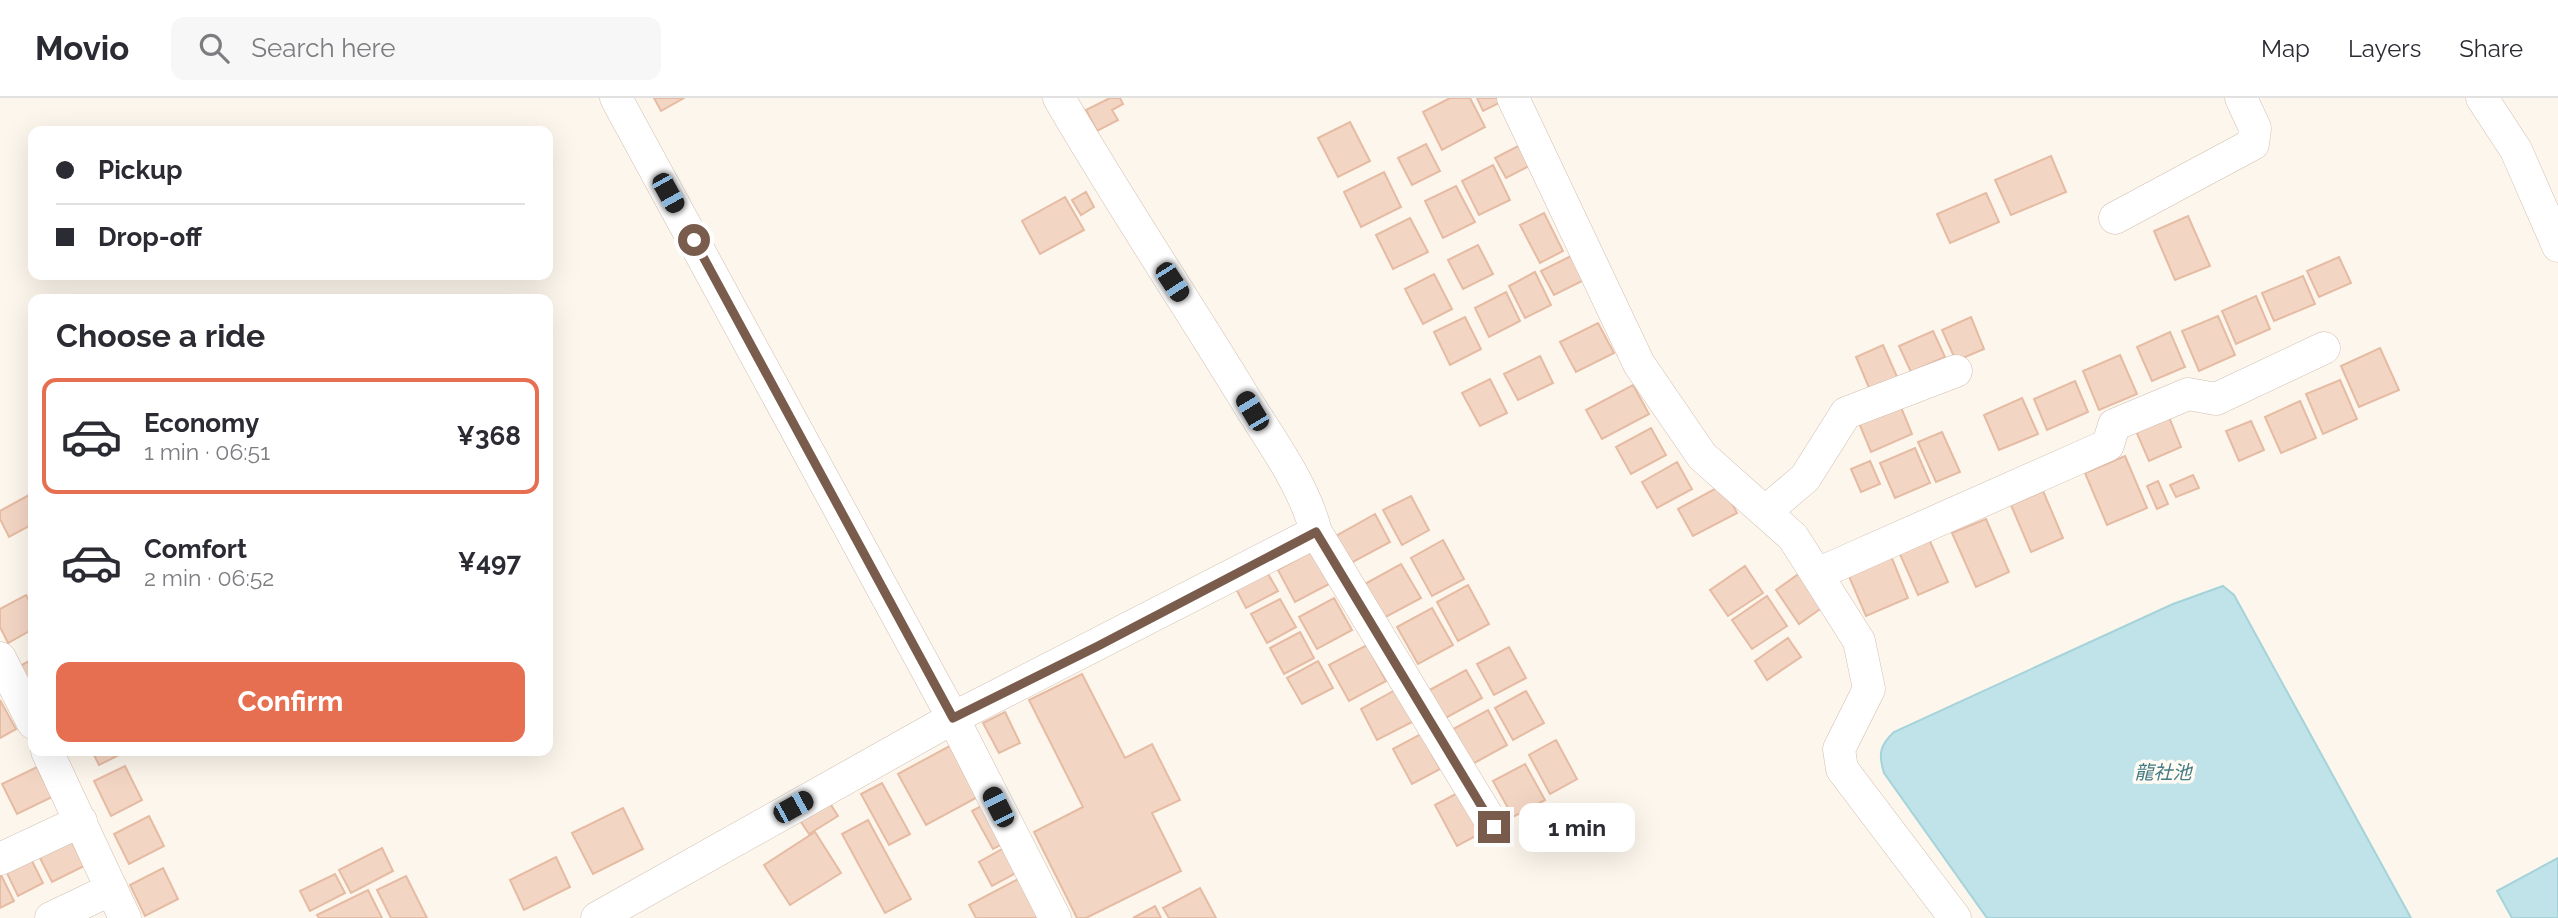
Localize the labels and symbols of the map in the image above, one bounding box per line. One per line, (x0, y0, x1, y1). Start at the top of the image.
car (649, 170, 688, 216)
route start (678, 224, 710, 256)
car (1152, 259, 1193, 305)
car (1233, 388, 1272, 434)
water label: 龍社池 (2134, 761, 2193, 783)
car (980, 784, 1017, 830)
car (770, 788, 817, 826)
callout: 1 min (1518, 802, 1634, 852)
route end (1478, 811, 1510, 843)

